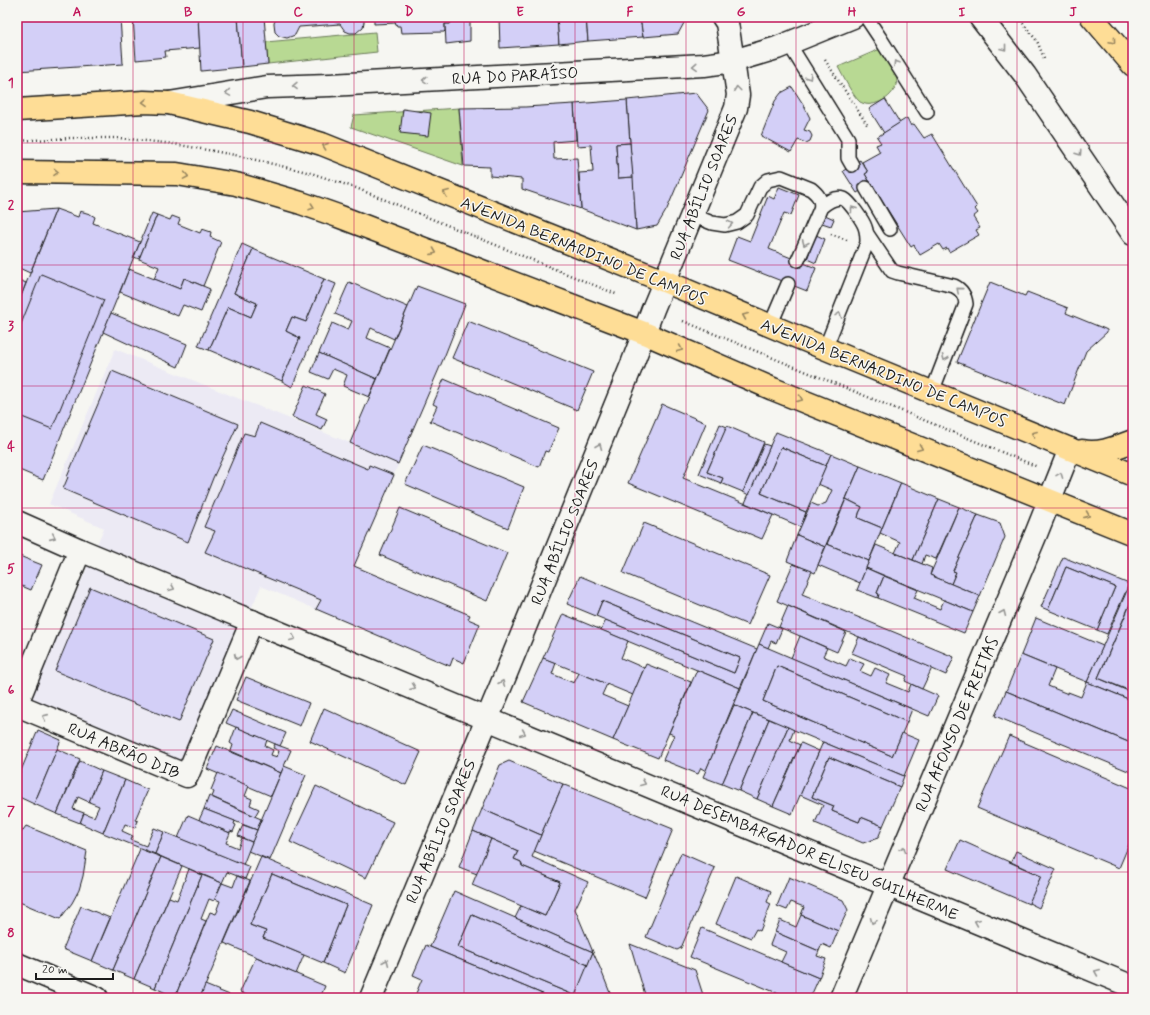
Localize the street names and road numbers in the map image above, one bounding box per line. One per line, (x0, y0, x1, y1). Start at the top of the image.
street label: RUA DO PARAÍSO (451, 63, 579, 90)
street label: RUA ABÍLIO SOARES (666, 112, 743, 263)
street label: AVENIDA BERNARDINO DE CAMPOS (457, 192, 710, 310)
street label: AVENIDA BERNARDINO DE CAMPOS (757, 314, 1010, 432)
street label: RUA ABÍLIO SOARES (527, 457, 604, 608)
street label: RUA AFONSO DE FREITAS (911, 634, 1004, 815)
street label: RUA ABRÃO DIB (64, 718, 183, 784)
street label: RUA ABÍLIO SOARES (402, 756, 481, 907)
street label: RUA DESEMBARGADOR ELISEU GUILHERME (657, 781, 961, 926)

